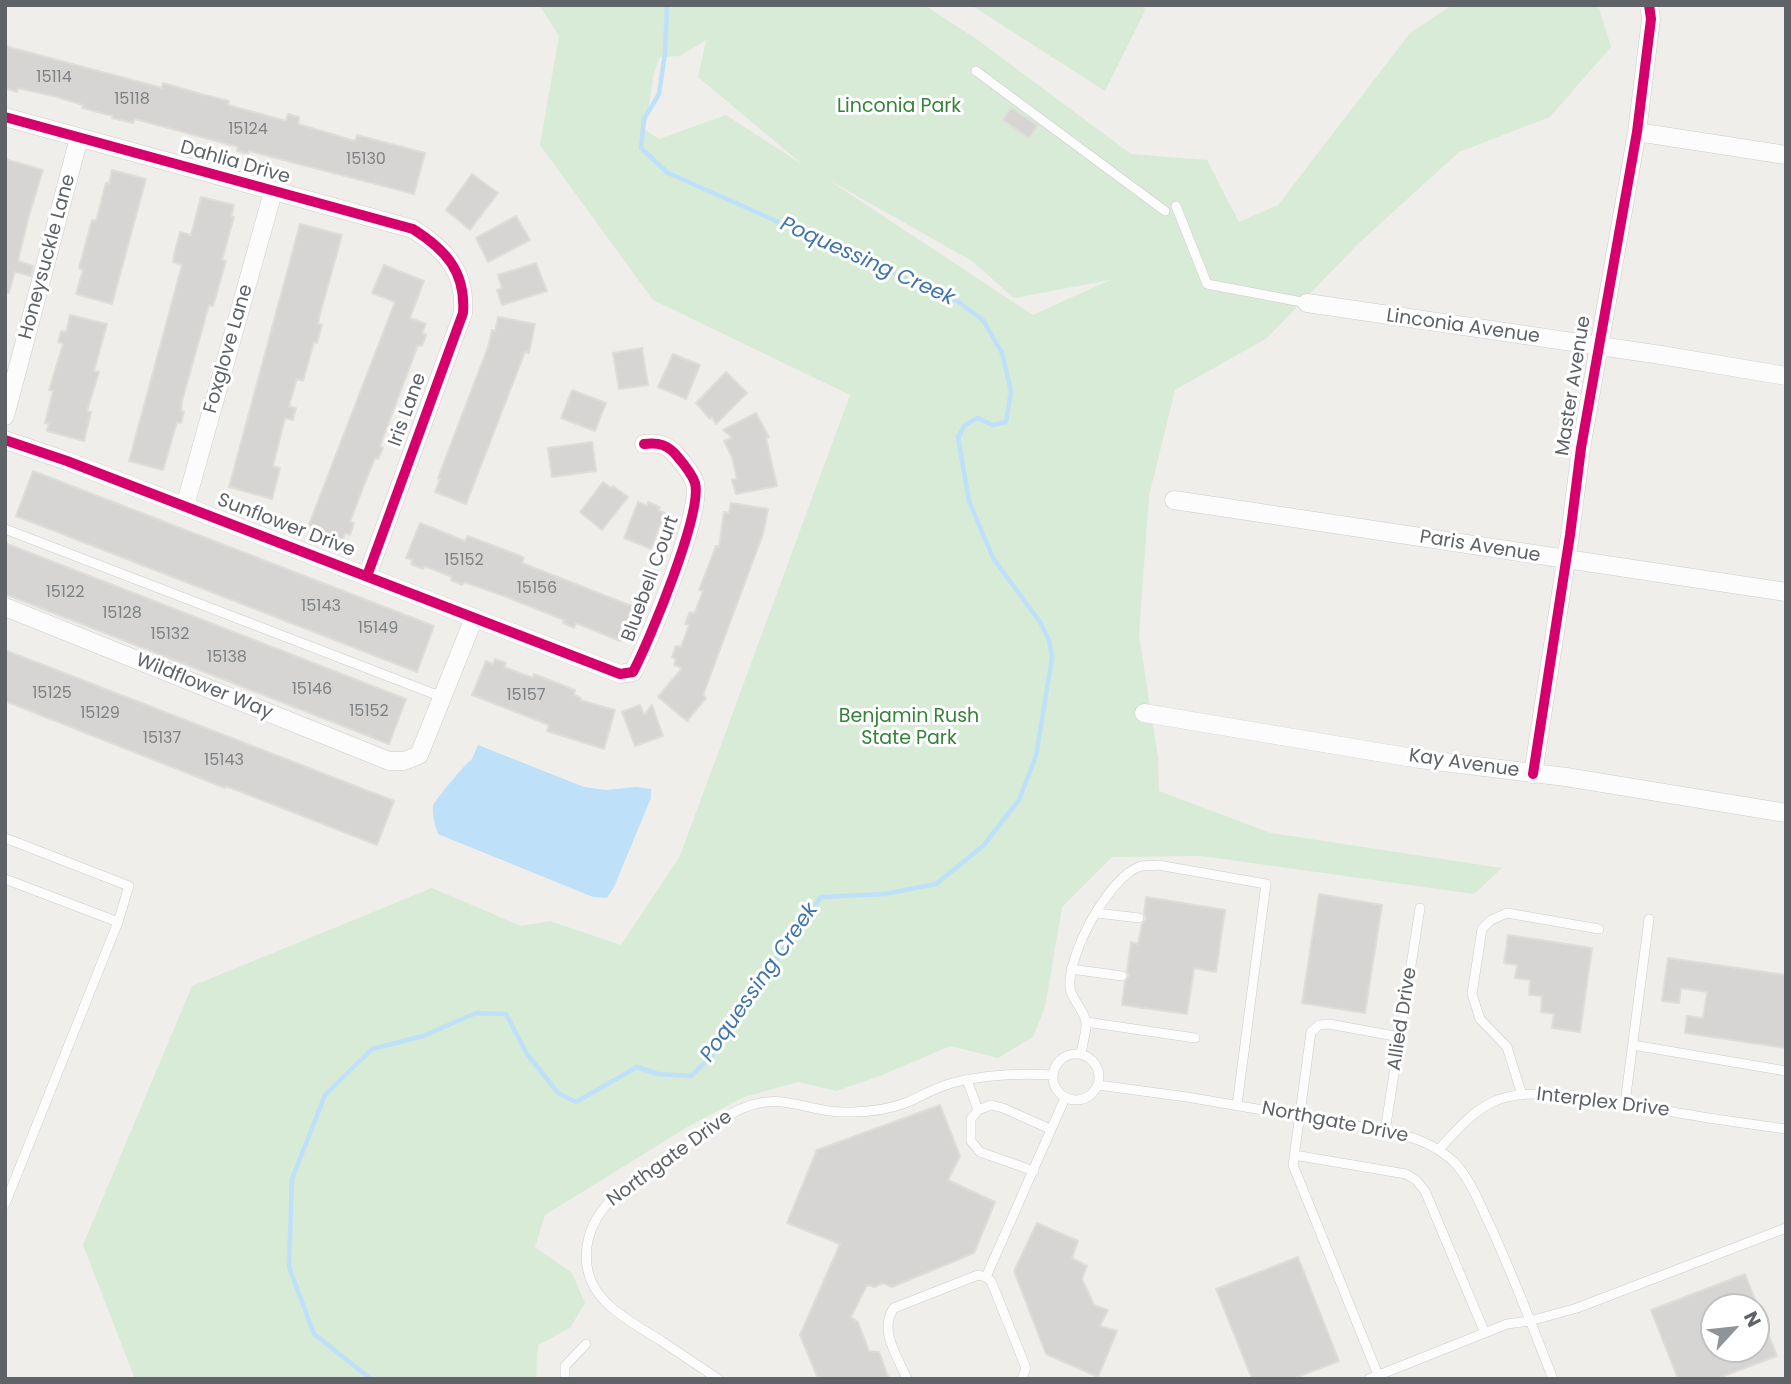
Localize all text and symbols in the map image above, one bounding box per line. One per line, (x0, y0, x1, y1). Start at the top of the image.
house number: 15114 (36, 68, 72, 88)
house number: 15118 (114, 90, 150, 110)
park label: Linconia Park (837, 96, 961, 118)
house number: 15124 (228, 120, 268, 140)
street label: Dahlia Drive (177, 136, 293, 190)
house number: 15130 (346, 150, 386, 170)
street label: Honeysuckle Lane (15, 172, 81, 342)
water label: Poquessing Creek (776, 212, 958, 312)
street label: Foxglove Lane (200, 282, 258, 416)
street label: Linconia Avenue (1385, 305, 1541, 349)
street label: Master Avenue (1552, 314, 1596, 458)
street label: Iris Lane (384, 370, 432, 450)
street label: Sunflower Drive (214, 489, 358, 563)
street label: Bluebell Court (618, 513, 684, 645)
street label: Paris Avenue (1418, 526, 1542, 568)
house number: 15152 (444, 551, 484, 571)
house number: 15156 (517, 579, 557, 599)
house number: 15122 (46, 583, 84, 603)
house number: 15143 (301, 597, 341, 617)
house number: 15128 (102, 604, 142, 624)
house number: 15149 (358, 619, 398, 639)
house number: 15132 (151, 625, 189, 645)
house number: 15138 (207, 648, 247, 668)
street label: Wildflower Way (132, 649, 276, 725)
house number: 15146 (292, 680, 332, 700)
house number: 15125 (32, 684, 72, 704)
house number: 15157 (506, 686, 546, 706)
house number: 15152 (349, 702, 389, 722)
house number: 15129 (80, 704, 120, 724)
park label: Benjamin Rush State Park (839, 706, 979, 750)
house number: 15137 (143, 729, 181, 749)
street label: Kay Avenue (1407, 745, 1521, 783)
house number: 15143 (204, 751, 244, 771)
water label: Poquessing Creek (696, 899, 824, 1067)
street label: Allied Drive (1384, 966, 1422, 1072)
street label: Interplex Drive (1535, 1084, 1671, 1122)
street label: Northgate Drive (1260, 1098, 1410, 1148)
street label: Northgate Drive (603, 1106, 737, 1212)
north arrow (1700, 1293, 1770, 1363)
text: N (1737, 1307, 1768, 1332)

